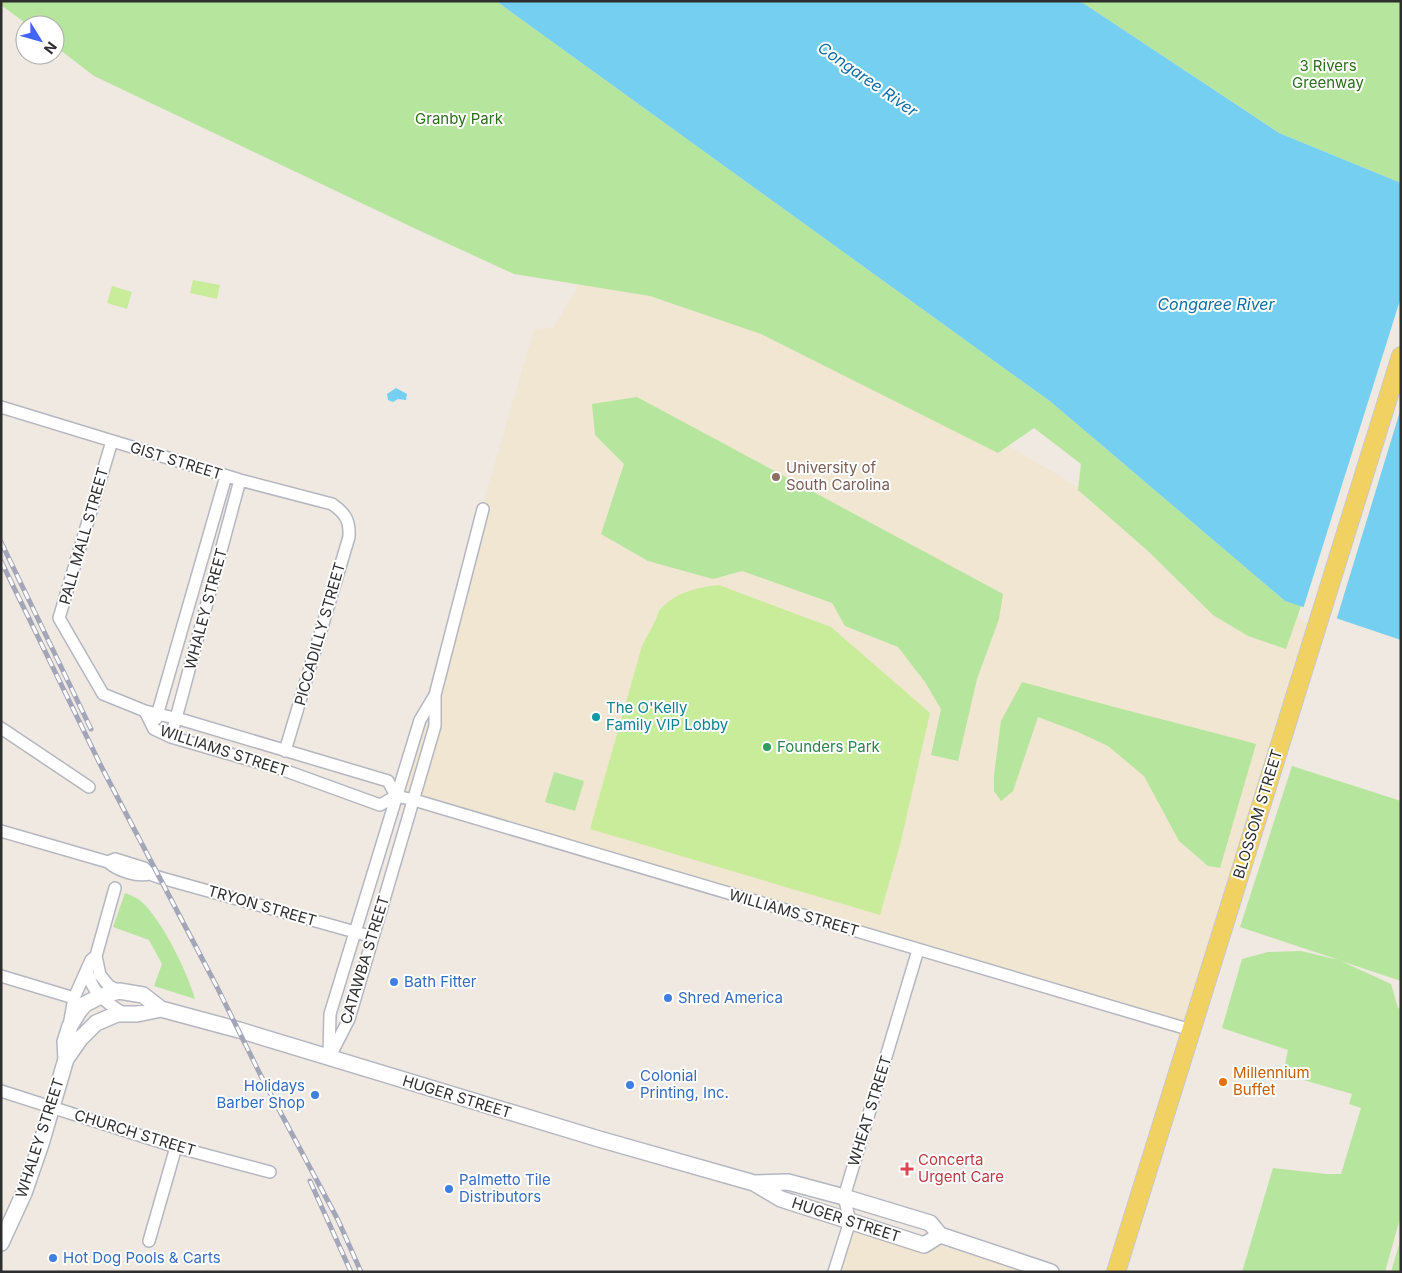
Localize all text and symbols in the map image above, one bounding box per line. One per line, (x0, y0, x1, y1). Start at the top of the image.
north arrow (15, 15, 65, 65)
water label: Congaree River (814, 37, 923, 121)
text: N (41, 39, 61, 58)
park label: 3 Rivers Greenway (1292, 56, 1364, 92)
park label: Granby Park (415, 109, 504, 128)
water label: Congaree River (1157, 294, 1276, 314)
street label: GIST STREET (128, 437, 225, 484)
place label: University of South Carolina (786, 458, 890, 494)
street label: PALL MALL STREET (55, 465, 112, 607)
marker: University of South Carolina (770, 471, 782, 483)
street label: WHALEY STREET (180, 546, 231, 672)
street label: PICCADILLY STREET (290, 560, 349, 708)
place label: The O'Kelly Family VIP Lobby (606, 698, 729, 734)
marker: The O'Kelly Family VIP Lobby (590, 711, 602, 723)
street label: WILLIAMS STREET (157, 721, 291, 780)
place label: Founders Park (777, 737, 881, 756)
marker: Founders Park (761, 741, 773, 753)
street label: BLOSSOM STREET (1229, 747, 1286, 881)
street label: TRYON STREET (206, 881, 319, 930)
street label: WILLIAMS STREET (727, 885, 861, 940)
street label: CATAWBA STREET (336, 893, 393, 1026)
place label: Bath Fitter (404, 972, 477, 991)
marker: Bath Fitter (388, 976, 400, 988)
place label: Shred America (678, 988, 783, 1007)
marker: Shred America (662, 992, 674, 1004)
street label: WHEAT STREET (844, 1053, 895, 1168)
place label: Millennium Buffet (1233, 1063, 1310, 1099)
place label: Colonial Printing, Inc. (640, 1066, 729, 1102)
street label: HUGER STREET (400, 1071, 514, 1122)
street label: WHALEY STREET (11, 1076, 68, 1200)
place label: Holidays Barber Shop (216, 1076, 305, 1112)
marker: Millennium Buffet (1217, 1076, 1229, 1088)
marker: Colonial Printing, Inc. (624, 1079, 636, 1091)
marker: Holidays Barber Shop (309, 1089, 321, 1101)
street label: CHURCH STREET (72, 1105, 198, 1160)
place label: Concerta Urgent Care (918, 1150, 1004, 1186)
marker: Concerta Urgent Care (900, 1162, 914, 1176)
place label: Palmetto Tile Distributors (459, 1170, 551, 1206)
marker: Palmetto Tile Distributors (443, 1183, 455, 1195)
street label: HUGER STREET (789, 1193, 903, 1246)
place label: Hot Dog Pools & Carts (63, 1248, 221, 1267)
marker: Hot Dog Pools & Carts (47, 1252, 59, 1264)

